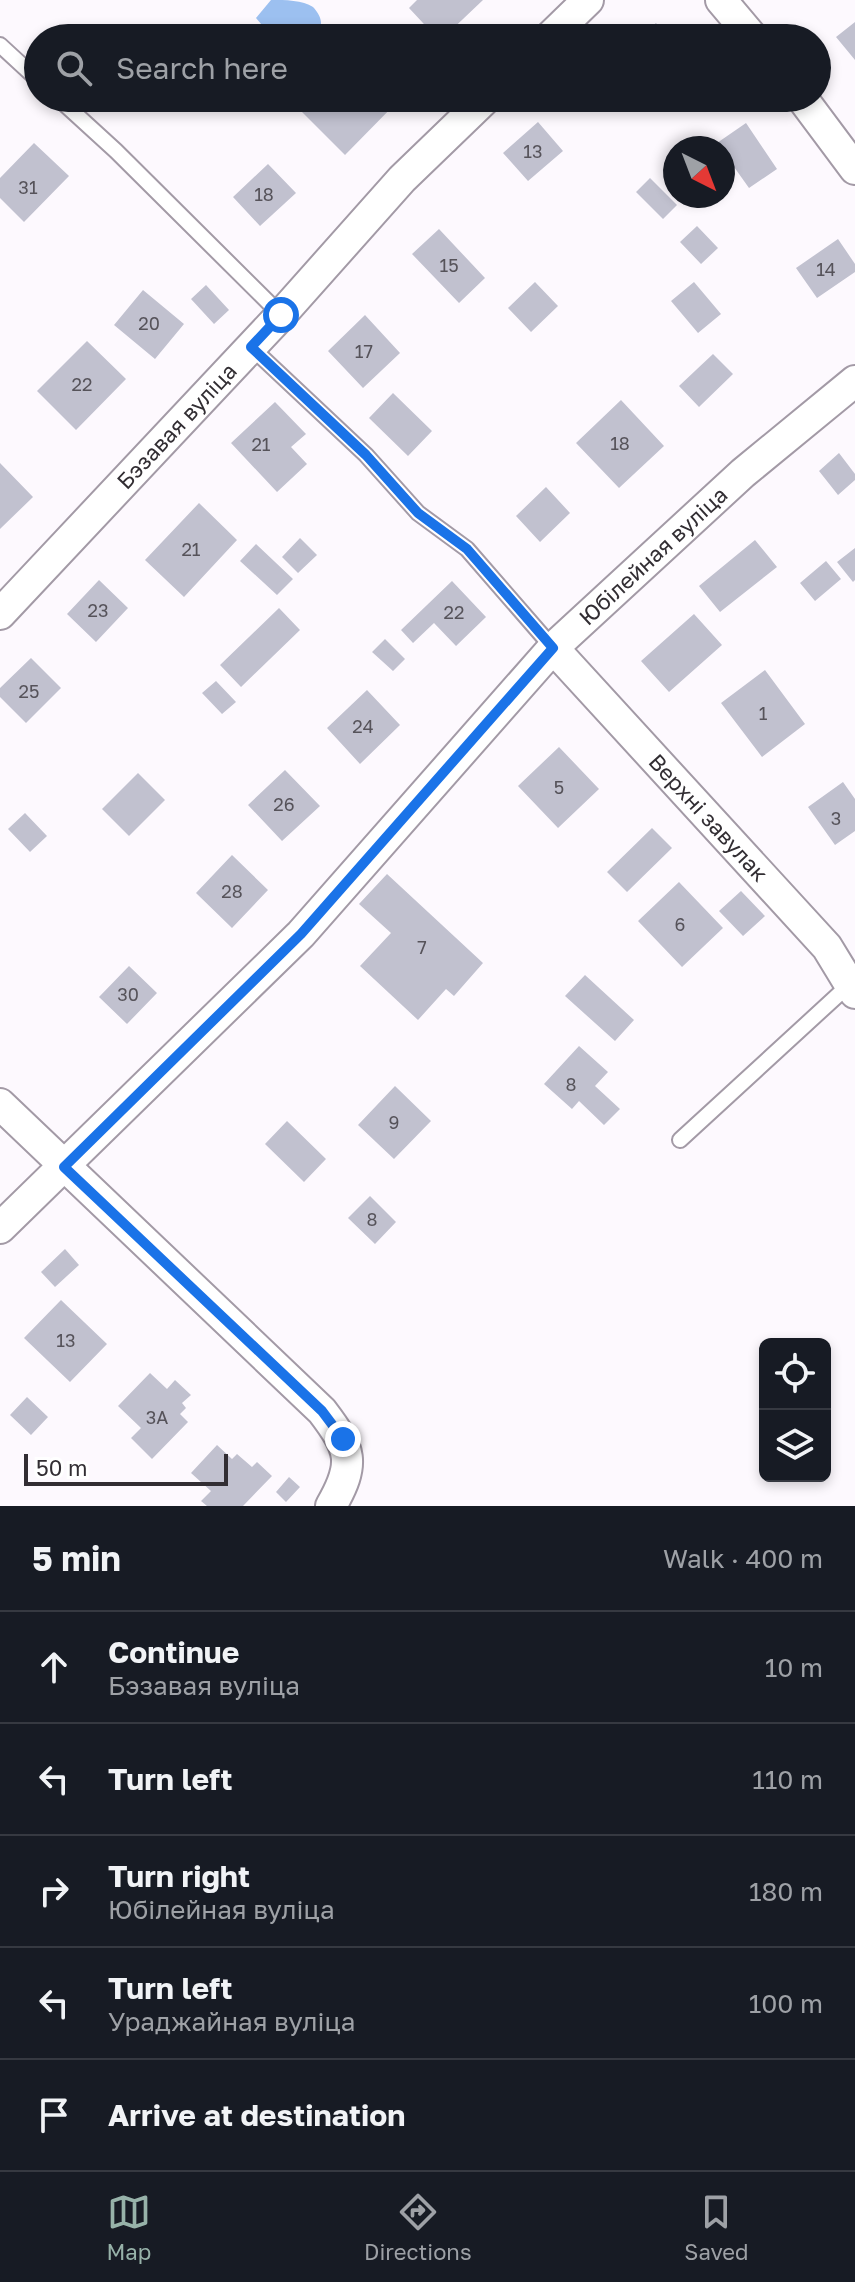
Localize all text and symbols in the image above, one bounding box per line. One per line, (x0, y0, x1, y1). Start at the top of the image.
search box (24, 24, 831, 112)
icon: search (52, 46, 96, 90)
text: Search here (116, 50, 288, 86)
north arrow (663, 136, 735, 208)
house number: 13 (523, 140, 543, 162)
house number: 31 (18, 176, 38, 198)
house number: 18 (254, 183, 274, 205)
house number: 15 (439, 254, 459, 276)
house number: 14 (816, 258, 836, 280)
route start (263, 297, 299, 333)
house number: 20 (138, 312, 160, 334)
house number: 17 (355, 340, 373, 362)
street label: Бэзавая вуліца (111, 357, 242, 494)
house number: 22 (72, 373, 92, 395)
house number: 18 (610, 432, 630, 454)
house number: 21 (251, 433, 271, 455)
street label: Юбілейная вуліца (573, 481, 732, 630)
house number: 21 (181, 538, 201, 560)
house number: 23 (88, 599, 108, 621)
house number: 22 (444, 601, 464, 623)
house number: 25 (19, 680, 39, 702)
house number: 1 (759, 702, 768, 724)
house number: 24 (352, 715, 374, 737)
street label: Верхні завулак (644, 748, 774, 887)
house number: 5 (554, 776, 564, 798)
house number: 26 (273, 793, 295, 815)
house number: 3 (831, 807, 841, 829)
house number: 28 (221, 880, 243, 902)
house number: 6 (675, 913, 685, 935)
house number: 7 (417, 936, 427, 958)
house number: 30 (117, 983, 139, 1005)
house number: 8 (566, 1073, 576, 1095)
house number: 9 (389, 1111, 399, 1133)
house number: 8 (367, 1208, 377, 1230)
house number: 13 (56, 1329, 76, 1351)
map controls (759, 1338, 831, 1482)
button: locate (759, 1338, 831, 1410)
house number: 3А (146, 1406, 168, 1428)
button: layers (759, 1410, 831, 1482)
route end (325, 1421, 361, 1457)
scale bar (24, 1450, 228, 1486)
text: 50 m (36, 1454, 87, 1481)
text: 5 min (32, 1538, 121, 1578)
text: Walk · 400 m (663, 1543, 823, 1574)
text: Continue (108, 1634, 239, 1670)
icon: ahead (32, 1645, 76, 1689)
text: 10 m (765, 1652, 823, 1683)
text: Бэзавая вуліца (108, 1670, 300, 1701)
icon: left (32, 1757, 76, 1801)
text: Turn left (108, 1761, 233, 1797)
text: 110 m (752, 1764, 823, 1795)
text: Turn right (108, 1858, 250, 1894)
icon: right (32, 1869, 76, 1913)
text: 180 m (749, 1876, 823, 1907)
text: Юбілейная вуліца (108, 1894, 335, 1925)
text: Turn left (108, 1970, 233, 2006)
icon: left (32, 1981, 76, 2025)
text: 100 m (749, 1988, 823, 2019)
text: Ураджайная вуліца (108, 2006, 355, 2037)
icon: arrive (32, 2093, 76, 2137)
text: Arrive at destination (108, 2097, 405, 2133)
tab: Map (106, 2190, 151, 2265)
tab: Directions (364, 2190, 472, 2265)
tab: Saved (684, 2190, 749, 2265)

